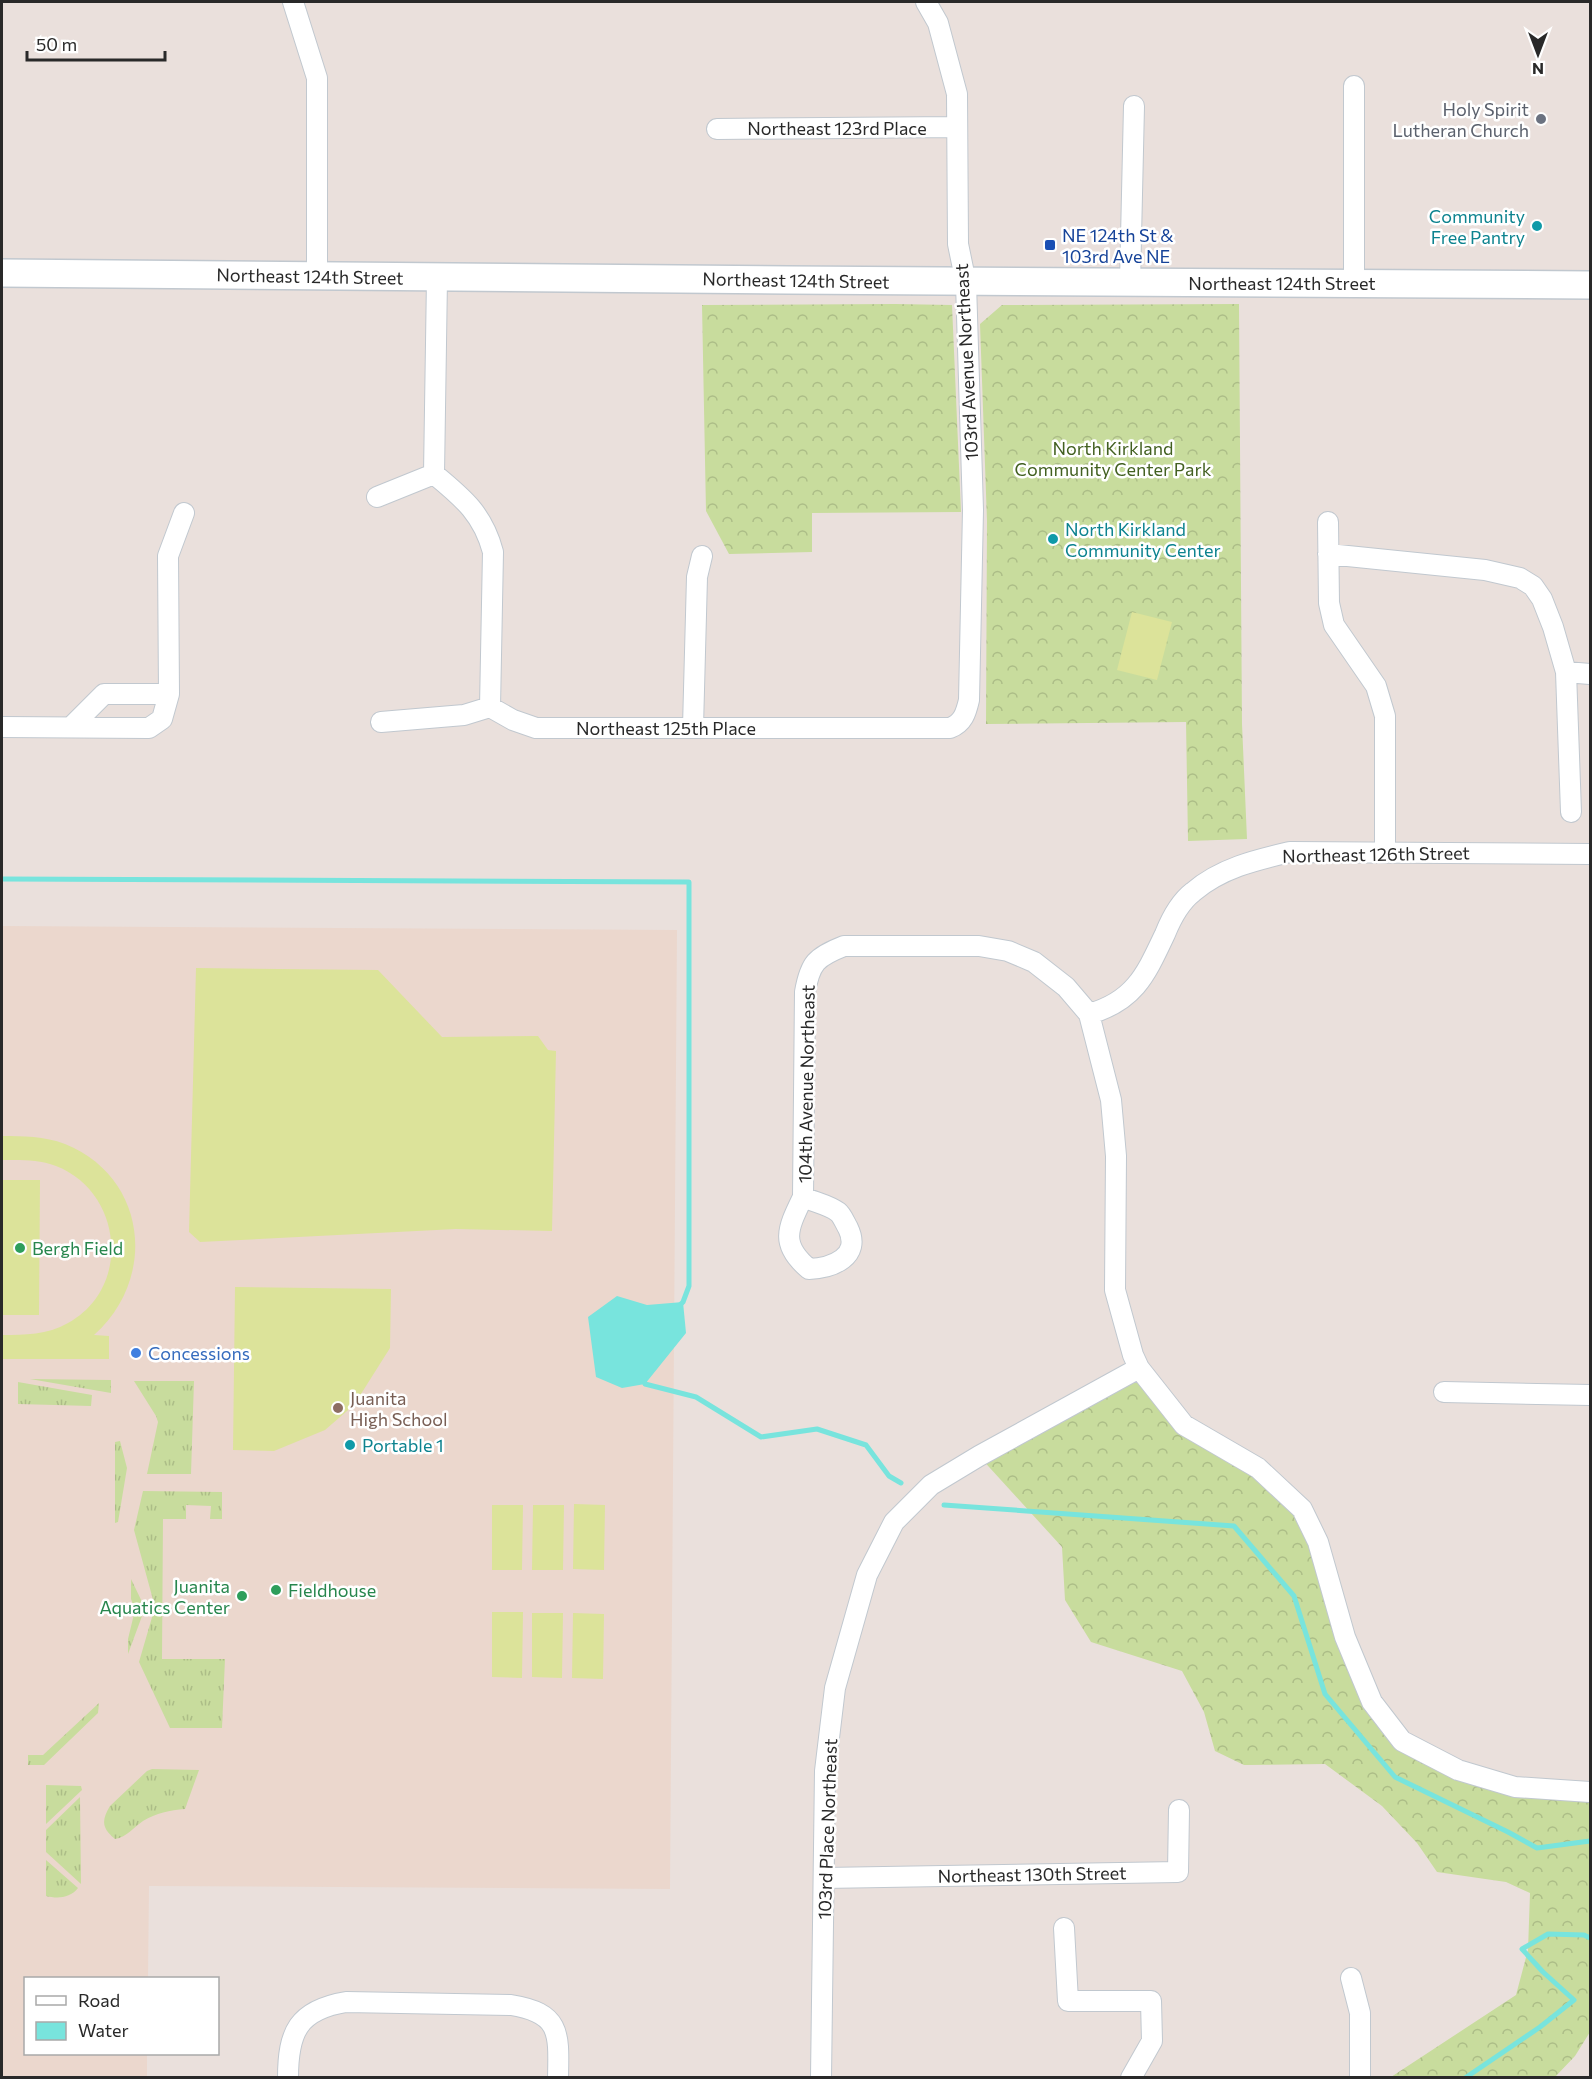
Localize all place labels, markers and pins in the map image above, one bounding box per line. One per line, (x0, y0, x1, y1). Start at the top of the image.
place label: Holy Spirit Lutheran Church (1392, 98, 1529, 141)
marker: Holy Spirit Lutheran Church (1534, 112, 1548, 126)
place label: Community Free Pantry (1429, 205, 1525, 248)
marker: Community Free Pantry (1530, 219, 1544, 233)
place label: NE 124th St & 103rd Ave NE (1062, 224, 1173, 267)
marker: NE 124th St & 103rd Ave NE (1043, 238, 1057, 252)
place label: North Kirkland Community Center (1065, 518, 1221, 561)
marker: North Kirkland Community Center (1046, 532, 1060, 546)
place label: Bergh Field (32, 1237, 123, 1259)
marker: Bergh Field (13, 1241, 27, 1255)
place label: Concessions (148, 1342, 250, 1364)
marker: Concessions (129, 1346, 143, 1360)
place label: Juanita High School (350, 1387, 448, 1430)
marker: Juanita High School (331, 1401, 345, 1415)
place label: Portable 1 (362, 1434, 444, 1456)
marker: Portable 1 (343, 1438, 357, 1452)
place label: Juanita Aquatics Center (99, 1575, 230, 1618)
place label: Fieldhouse (288, 1579, 376, 1601)
marker: Fieldhouse (269, 1583, 283, 1597)
marker: Juanita Aquatics Center (235, 1589, 249, 1603)

